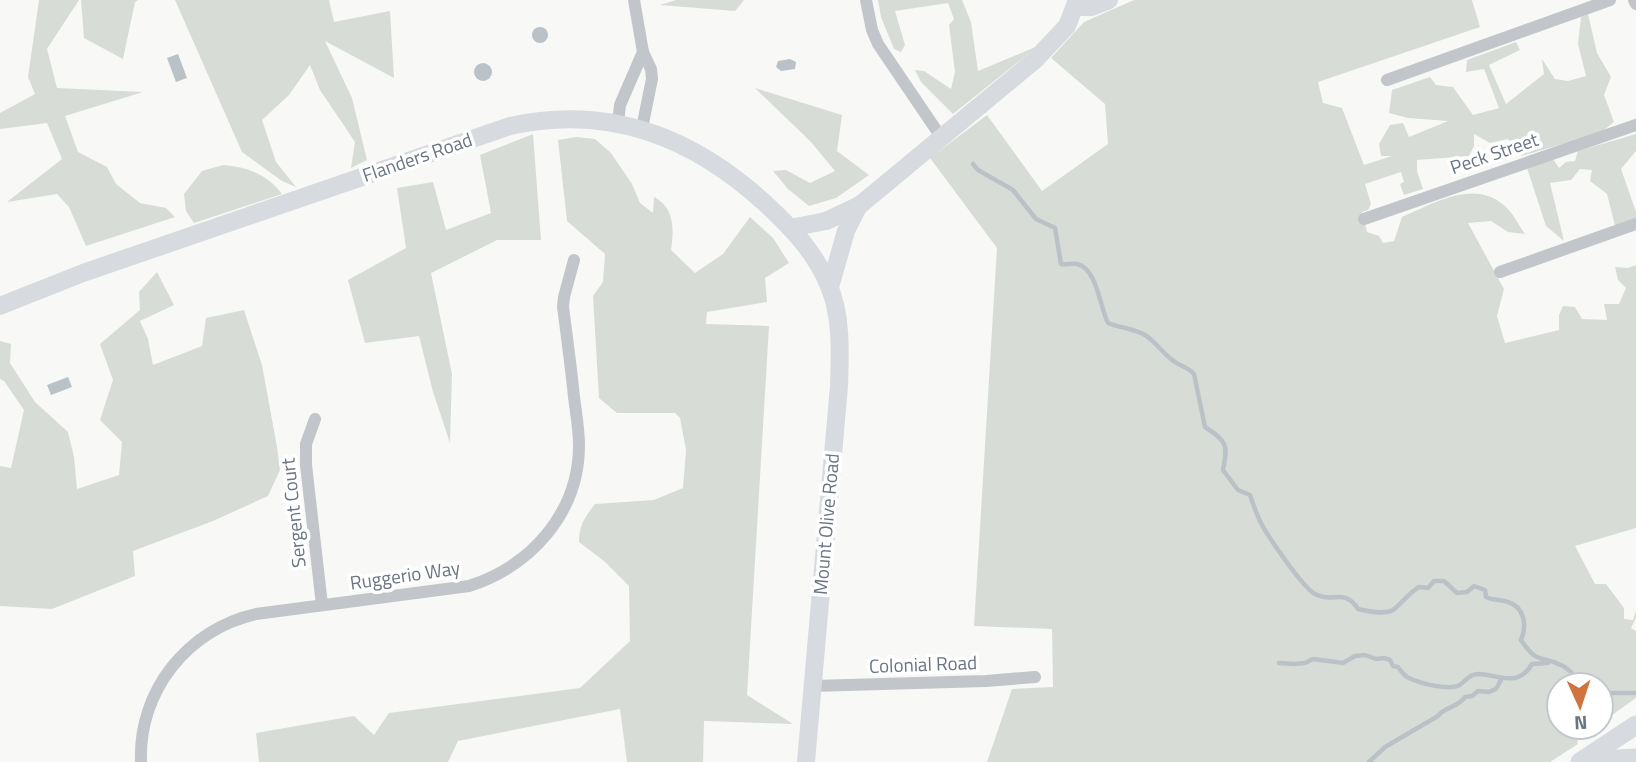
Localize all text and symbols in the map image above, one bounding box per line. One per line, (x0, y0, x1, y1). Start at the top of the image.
street label: Flanders Road (358, 124, 476, 189)
street label: Peck Street (1446, 124, 1542, 181)
street label: Mount Olive Road (805, 452, 846, 596)
street label: Sergent Court (272, 456, 313, 569)
street label: Ruggerio Way (348, 552, 462, 597)
street label: Colonial Road (868, 647, 978, 680)
north arrow (1545, 671, 1615, 741)
text: N (1574, 709, 1588, 738)

